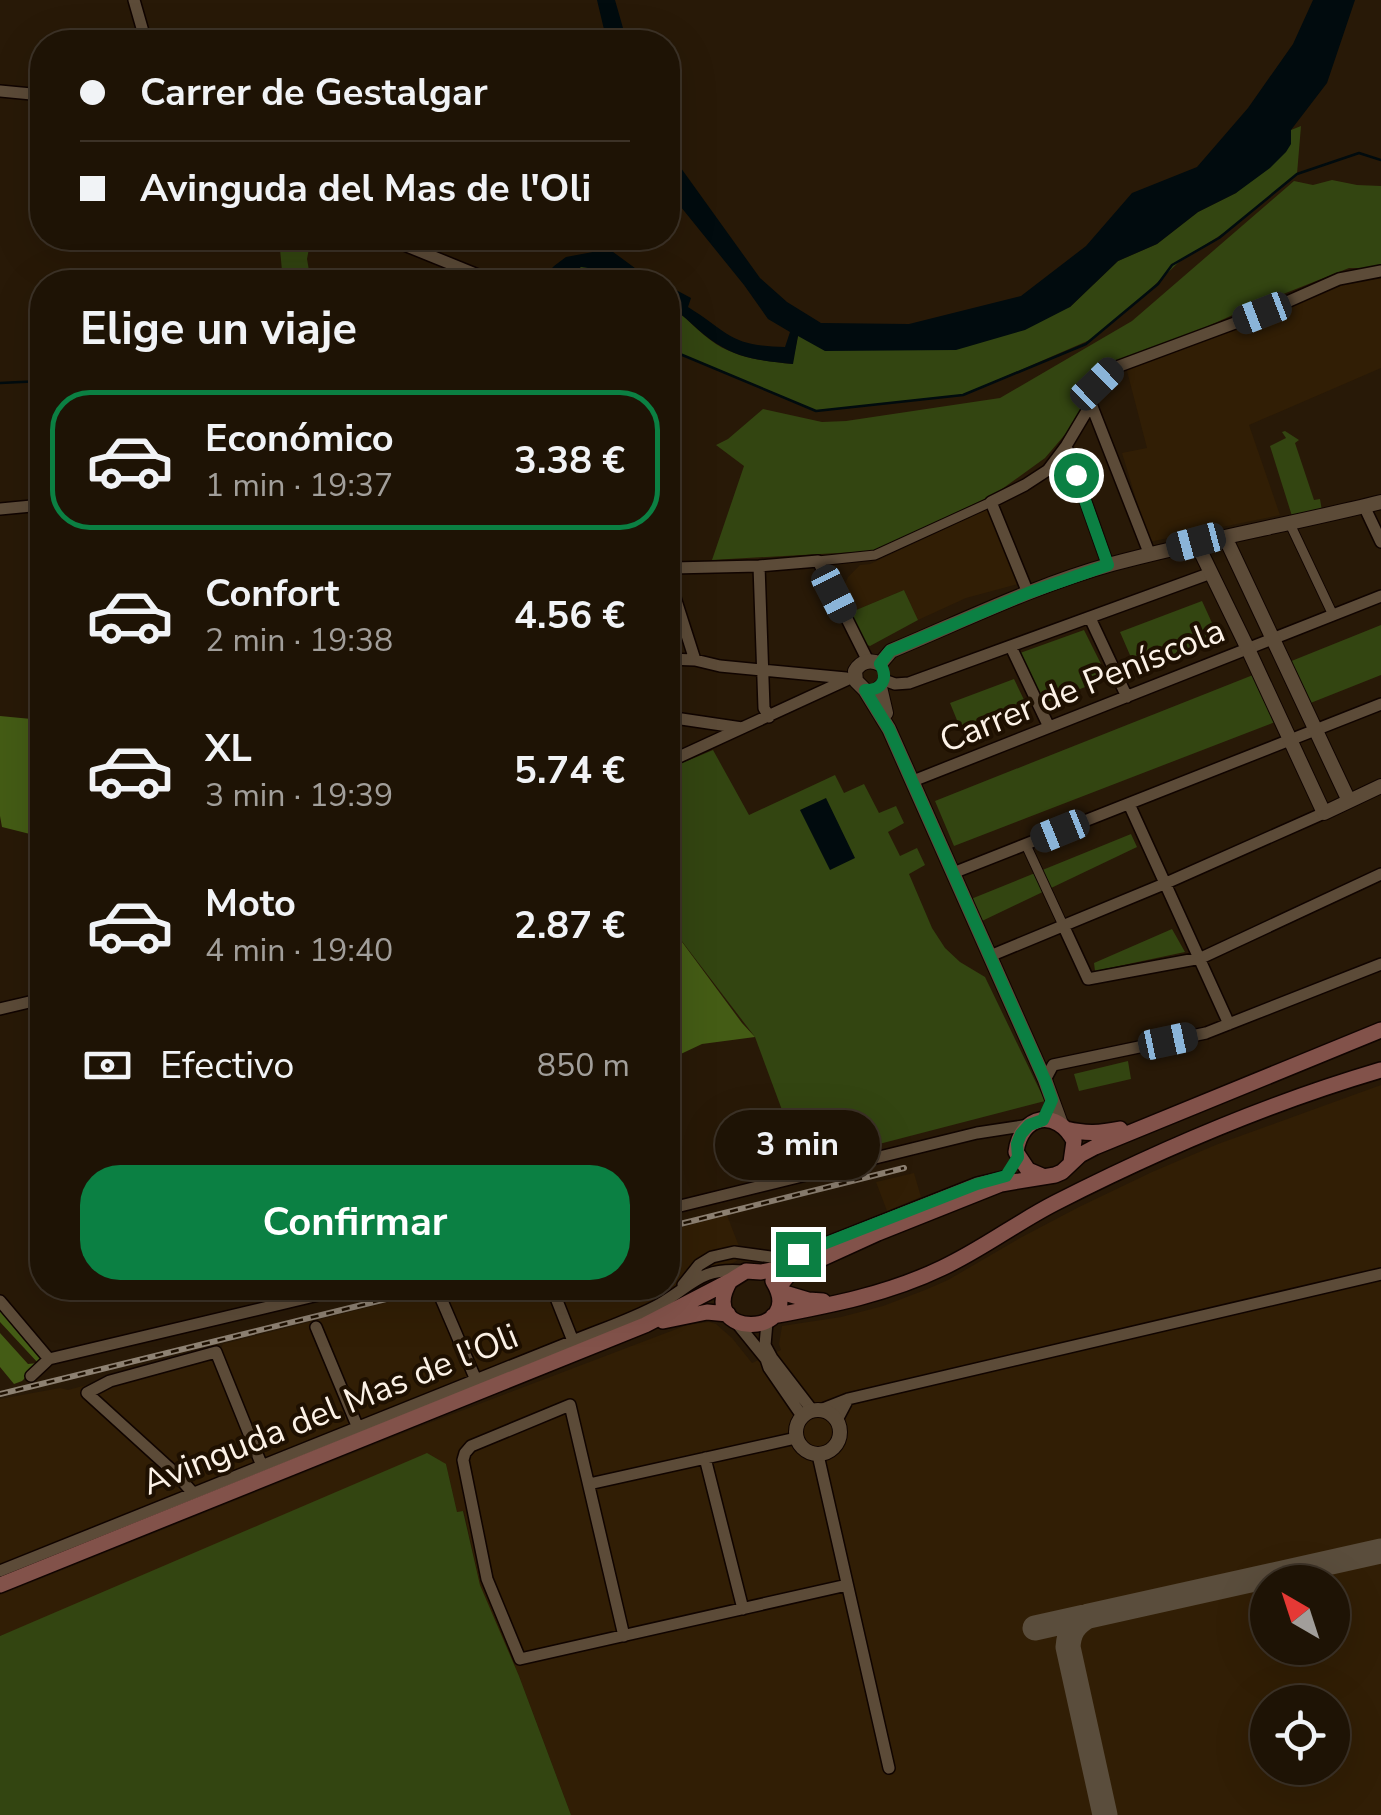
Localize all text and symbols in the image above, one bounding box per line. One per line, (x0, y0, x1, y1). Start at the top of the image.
text: Carrer de Gestalgar (140, 67, 488, 118)
text: Avinguda del Mas de l'Oli (140, 163, 591, 214)
car (1229, 288, 1295, 338)
text: Elige un viaje (80, 299, 357, 360)
car (1065, 352, 1129, 416)
text: Económico (205, 413, 394, 464)
icon: car (85, 415, 175, 505)
text: 3.38 € (514, 435, 625, 486)
route start (1054, 453, 1099, 498)
text: 1 min · 19:37 (205, 464, 393, 507)
car (1163, 520, 1229, 564)
car (807, 560, 861, 628)
text: Confort (205, 568, 339, 619)
icon: car (85, 570, 175, 660)
text: 4.56 € (514, 590, 625, 641)
street label: Carrer de Peníscola (933, 607, 1232, 764)
text: 2 min · 19:38 (205, 619, 393, 662)
text: XL (205, 723, 252, 774)
icon: car (85, 725, 175, 815)
text: 5.74 € (514, 745, 625, 796)
text: 3 min · 19:39 (205, 774, 393, 817)
car (1027, 806, 1093, 856)
text: Moto (205, 878, 296, 929)
icon: car (85, 880, 175, 970)
text: 2.87 € (514, 900, 625, 951)
text: 4 min · 19:40 (205, 929, 393, 972)
car (1136, 1020, 1200, 1062)
icon: cash (80, 1038, 135, 1093)
text: Efectivo (160, 1040, 294, 1091)
text: 850 m (537, 1044, 630, 1087)
callout: 3 min (716, 1109, 880, 1179)
text: 3 min (756, 1123, 839, 1166)
button: Confirmar (80, 1165, 630, 1280)
route end (776, 1232, 821, 1277)
street label: Avinguda del Mas de l'Oli (135, 1312, 525, 1506)
north arrow (1250, 1565, 1350, 1665)
map controls (1250, 1565, 1350, 1785)
button: locate (1250, 1685, 1350, 1785)

